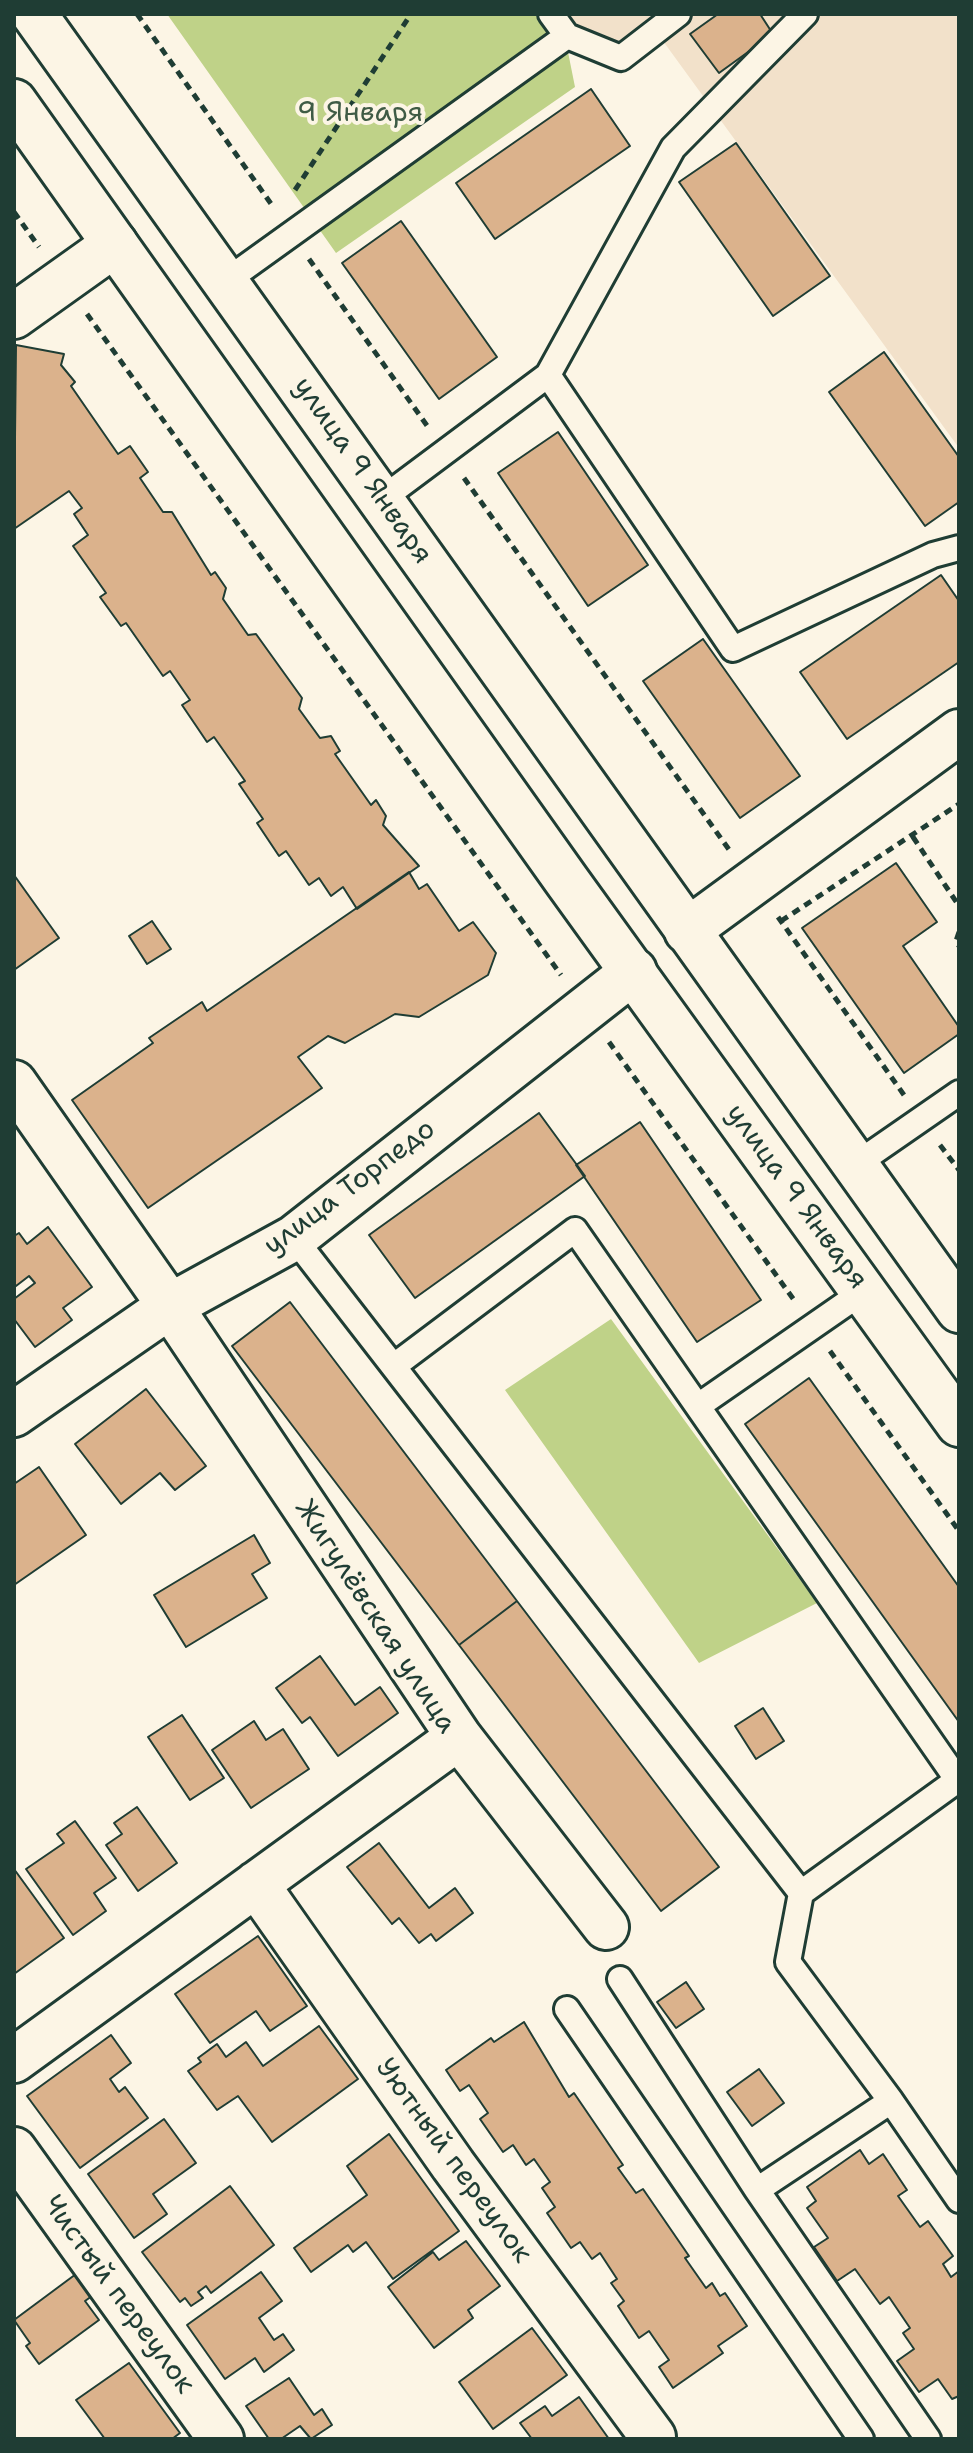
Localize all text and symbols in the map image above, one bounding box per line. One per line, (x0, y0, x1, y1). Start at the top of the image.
park label: 9 Января (297, 97, 423, 131)
street label: улица 9 Января (285, 371, 439, 571)
street label: улица 9 Января (718, 1098, 874, 1296)
street label: улица Торпедо (258, 1113, 442, 1263)
street label: Жигулёвская улица (287, 1494, 463, 1740)
street label: Уютный переулок (368, 2052, 538, 2270)
street label: Чистый переулок (35, 2189, 201, 2401)

